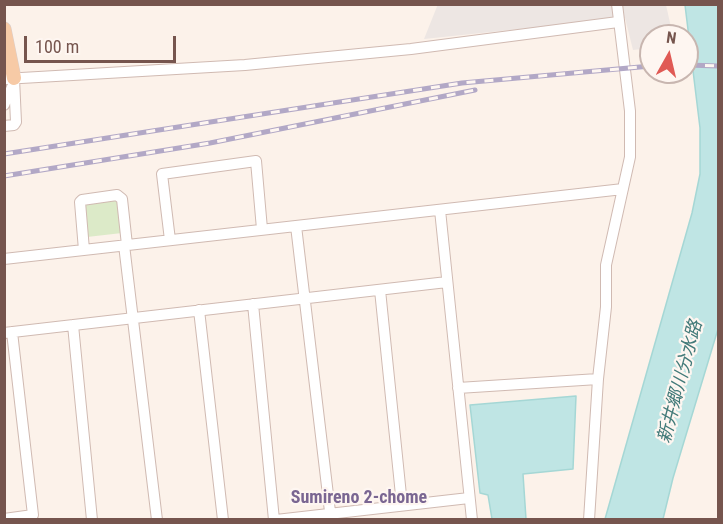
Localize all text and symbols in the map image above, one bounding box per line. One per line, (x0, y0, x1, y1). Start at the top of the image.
scale bar (27, 24, 178, 62)
north arrow (639, 24, 699, 84)
text: N (665, 28, 677, 48)
text: 100 m (35, 36, 79, 57)
water label: 新井郷川分水路 (654, 318, 708, 446)
district label: Sumireno 2-chome (291, 487, 427, 509)

